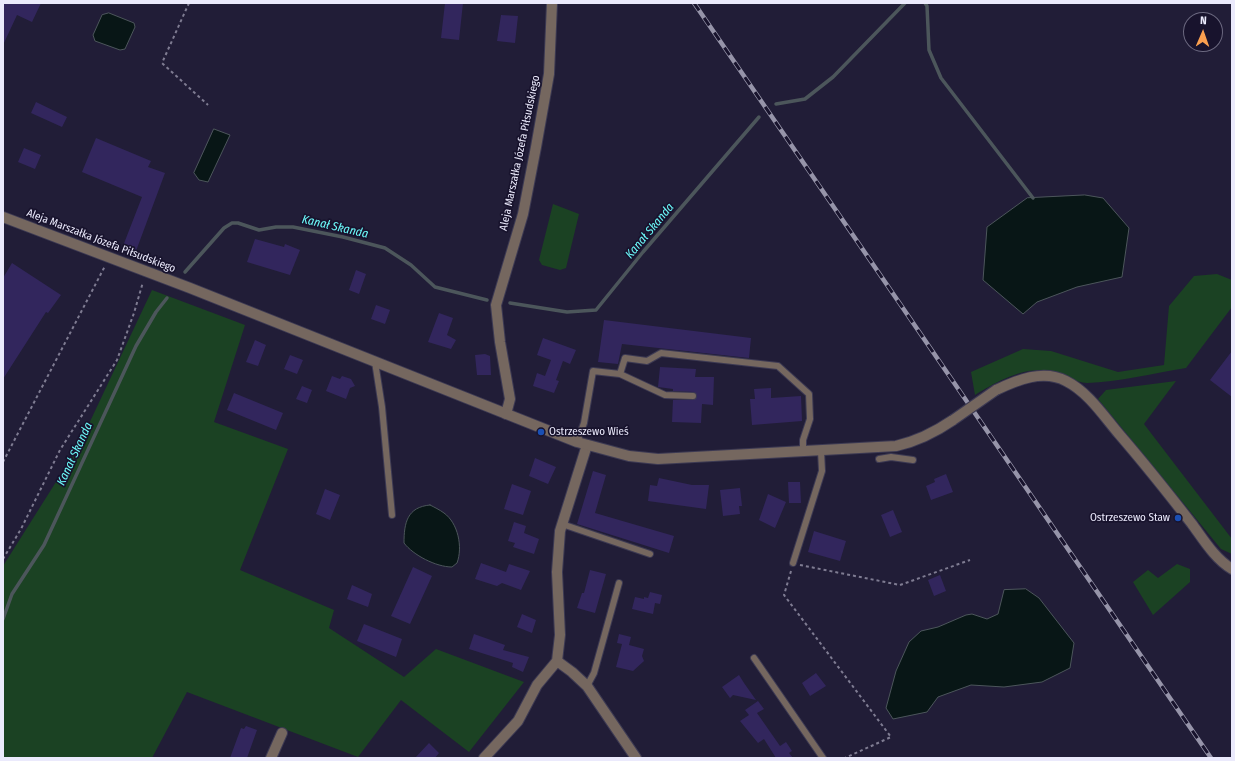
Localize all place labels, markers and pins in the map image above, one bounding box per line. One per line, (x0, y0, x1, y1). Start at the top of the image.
place label: Ostrzeszewo Wieś (549, 425, 629, 439)
marker: Ostrzeszewo Wieś (536, 427, 546, 437)
place label: Ostrzeszewo Staw (1090, 511, 1170, 525)
marker: Ostrzeszewo Staw (1173, 513, 1183, 523)

